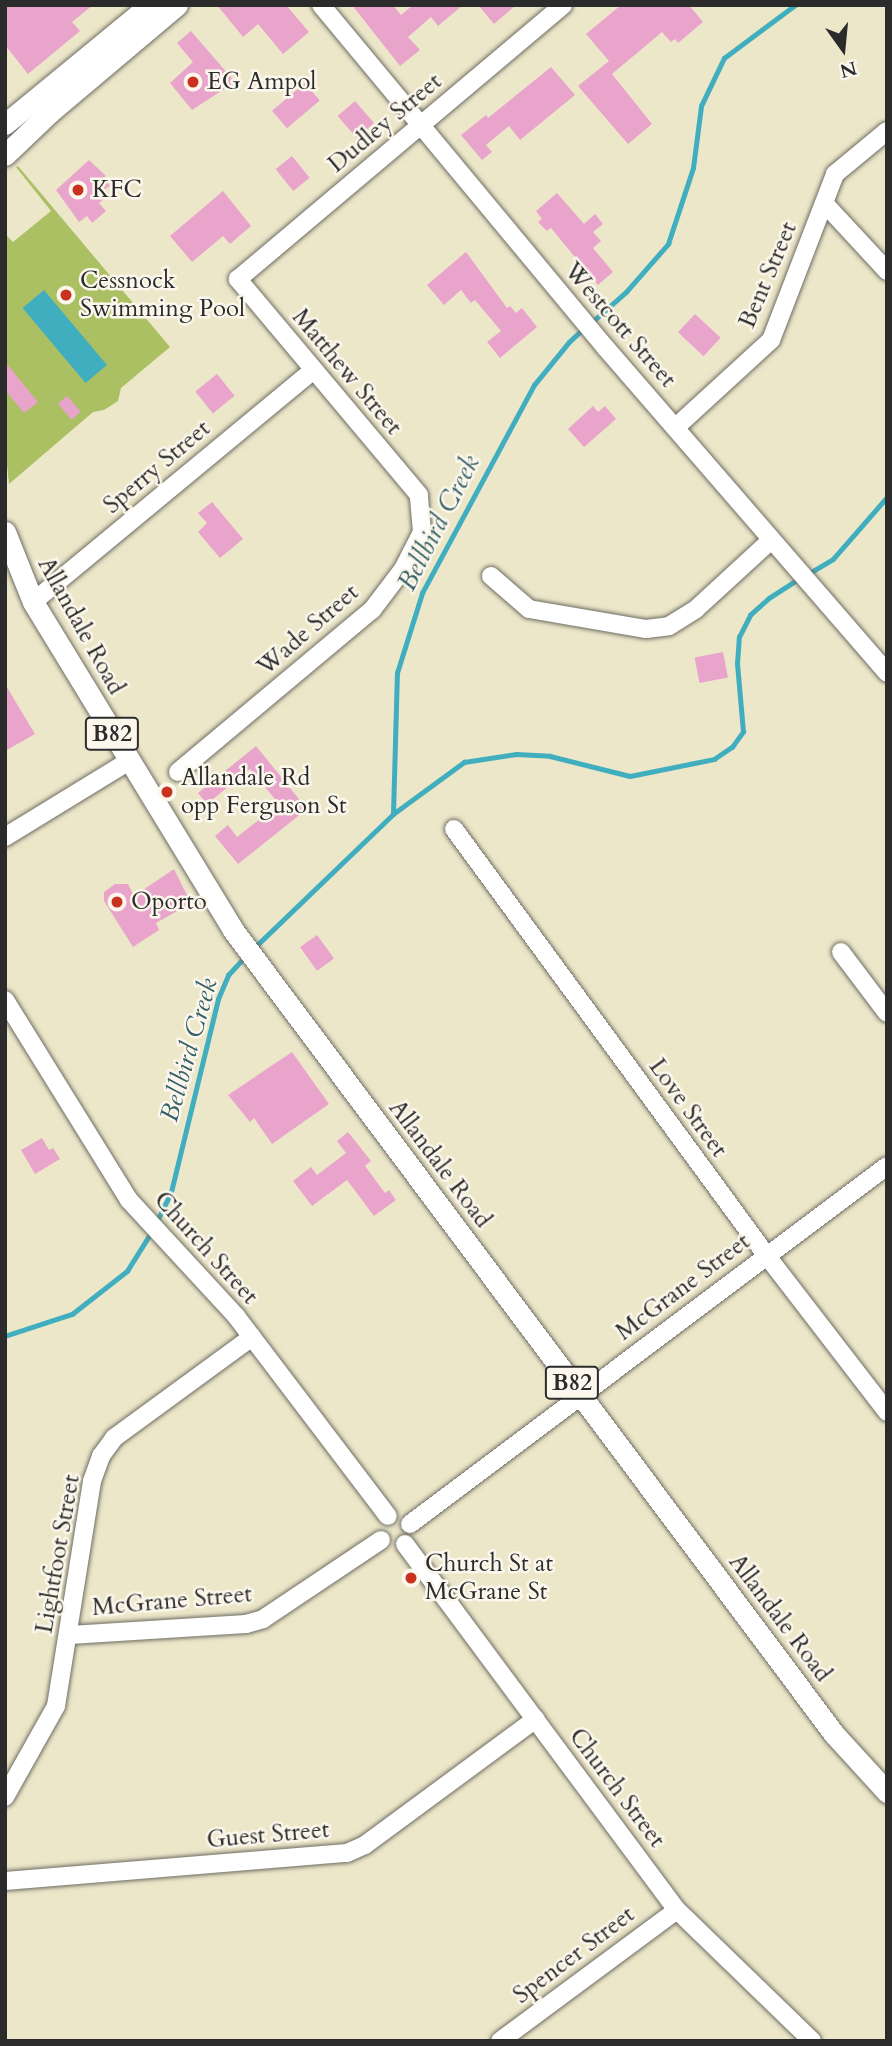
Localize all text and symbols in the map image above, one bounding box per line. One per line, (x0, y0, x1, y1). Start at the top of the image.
north arrow (808, 14, 878, 84)
text: N (837, 55, 860, 84)
street label: Dudley Street (322, 67, 448, 179)
place label: EG Ampol (207, 68, 316, 96)
marker: EG Ampol (185, 74, 201, 90)
place label: KFC (92, 176, 142, 204)
marker: KFC (70, 182, 86, 198)
street label: Bent Street (733, 218, 803, 332)
street label: Westcott Street (558, 257, 682, 393)
place label: Cessnock Swimming Pool (80, 267, 245, 323)
marker: Cessnock Swimming Pool (58, 287, 74, 303)
street label: Matthew Street (286, 303, 408, 441)
street label: Sperry Street (98, 414, 216, 520)
water label: Bellbird Creek (392, 450, 486, 596)
street label: Allandale Road (31, 552, 131, 700)
street label: Wade Street (251, 578, 365, 682)
road number: B82 (84, 714, 140, 754)
place label: Allandale Rd opp Ferguson St (181, 764, 347, 820)
marker: Allandale Rd opp Ferguson St (159, 784, 175, 800)
place label: Oporto (131, 888, 207, 916)
marker: Oporto (109, 894, 125, 910)
water label: Bellbird Creek (154, 975, 224, 1125)
street label: Love Street (643, 1053, 733, 1163)
street label: Allandale Road (383, 1094, 497, 1234)
street label: Church Street (148, 1186, 264, 1310)
street label: McGrane Street (610, 1227, 756, 1347)
road number: B82 (544, 1364, 600, 1402)
street label: Lightfoot Street (30, 1472, 86, 1636)
street label: Allandale Road (723, 1548, 837, 1688)
place label: Church St at McGrane St (425, 1550, 553, 1606)
marker: Church St at McGrane St (403, 1570, 419, 1586)
street label: McGrane Street (91, 1580, 253, 1622)
street label: Church Street (563, 1723, 671, 1853)
street label: Guest Street (206, 1815, 330, 1855)
street label: Spencer Street (508, 1900, 640, 2010)

